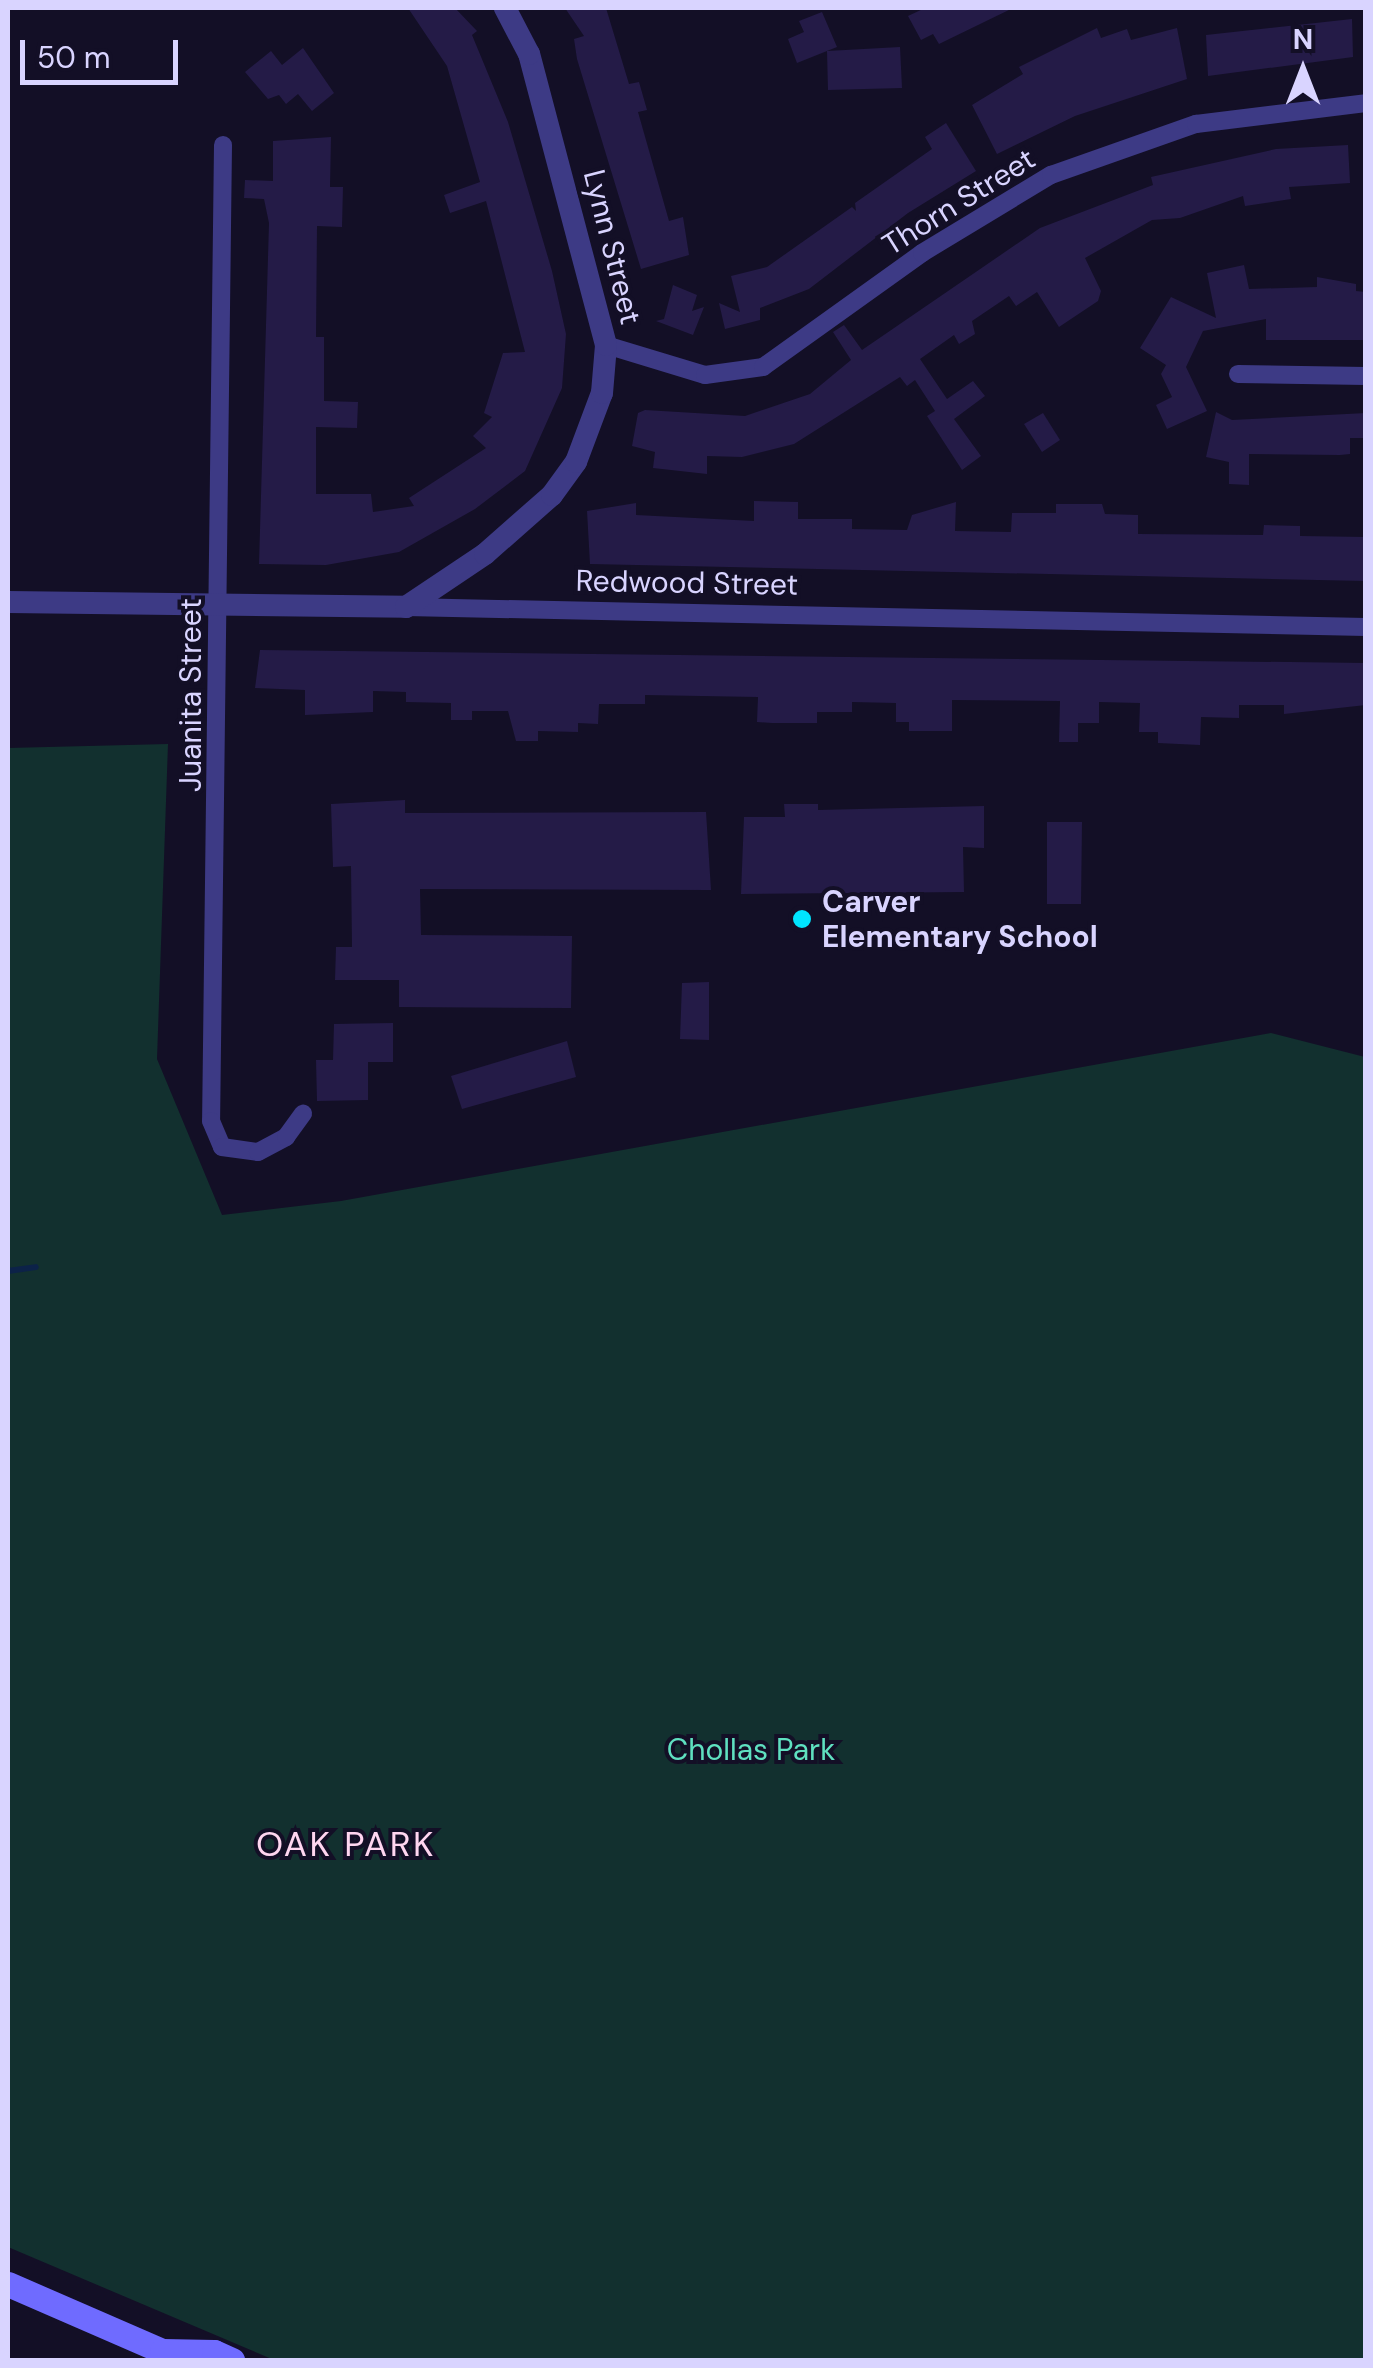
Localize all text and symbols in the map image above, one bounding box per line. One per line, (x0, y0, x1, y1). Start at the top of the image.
scale bar (25, 20, 182, 82)
north arrow (1253, 20, 1353, 120)
text: N (1293, 21, 1313, 58)
text: 50 m (37, 38, 111, 77)
street label: Thorn Street (876, 141, 1042, 263)
street label: Lynn Street (575, 166, 649, 328)
street label: Redwood Street (575, 563, 799, 603)
street label: Juanita Street (173, 598, 209, 792)
place label: Carver Elementary School (822, 884, 1098, 954)
marker: Carver Elementary School (791, 908, 813, 930)
park label: Chollas Park (667, 1732, 835, 1768)
district label: OAK PARK (256, 1823, 436, 1865)

